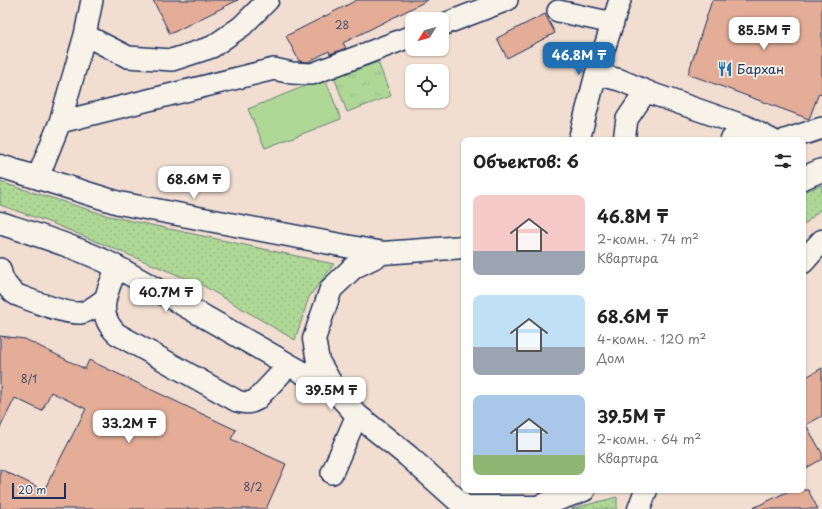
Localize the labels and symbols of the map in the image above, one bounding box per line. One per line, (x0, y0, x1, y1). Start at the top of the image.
north arrow (405, 12, 449, 56)
house number: 28 (335, 16, 349, 33)
pin: 85.5M ₸ (727, 17, 801, 51)
pin: 46.8M ₸ (542, 42, 616, 76)
place label: Бархан (737, 59, 784, 78)
restaurant icon: Бархан (716, 60, 734, 78)
pin: 68.6M ₸ (157, 166, 231, 200)
pin: 40.7M ₸ (129, 279, 203, 313)
house number: 8/1 (21, 370, 37, 387)
pin: 39.5M ₸ (294, 377, 368, 411)
pin: 33.2M ₸ (92, 410, 166, 444)
house number: 8/2 (243, 478, 263, 495)
scale bar (12, 481, 66, 500)

